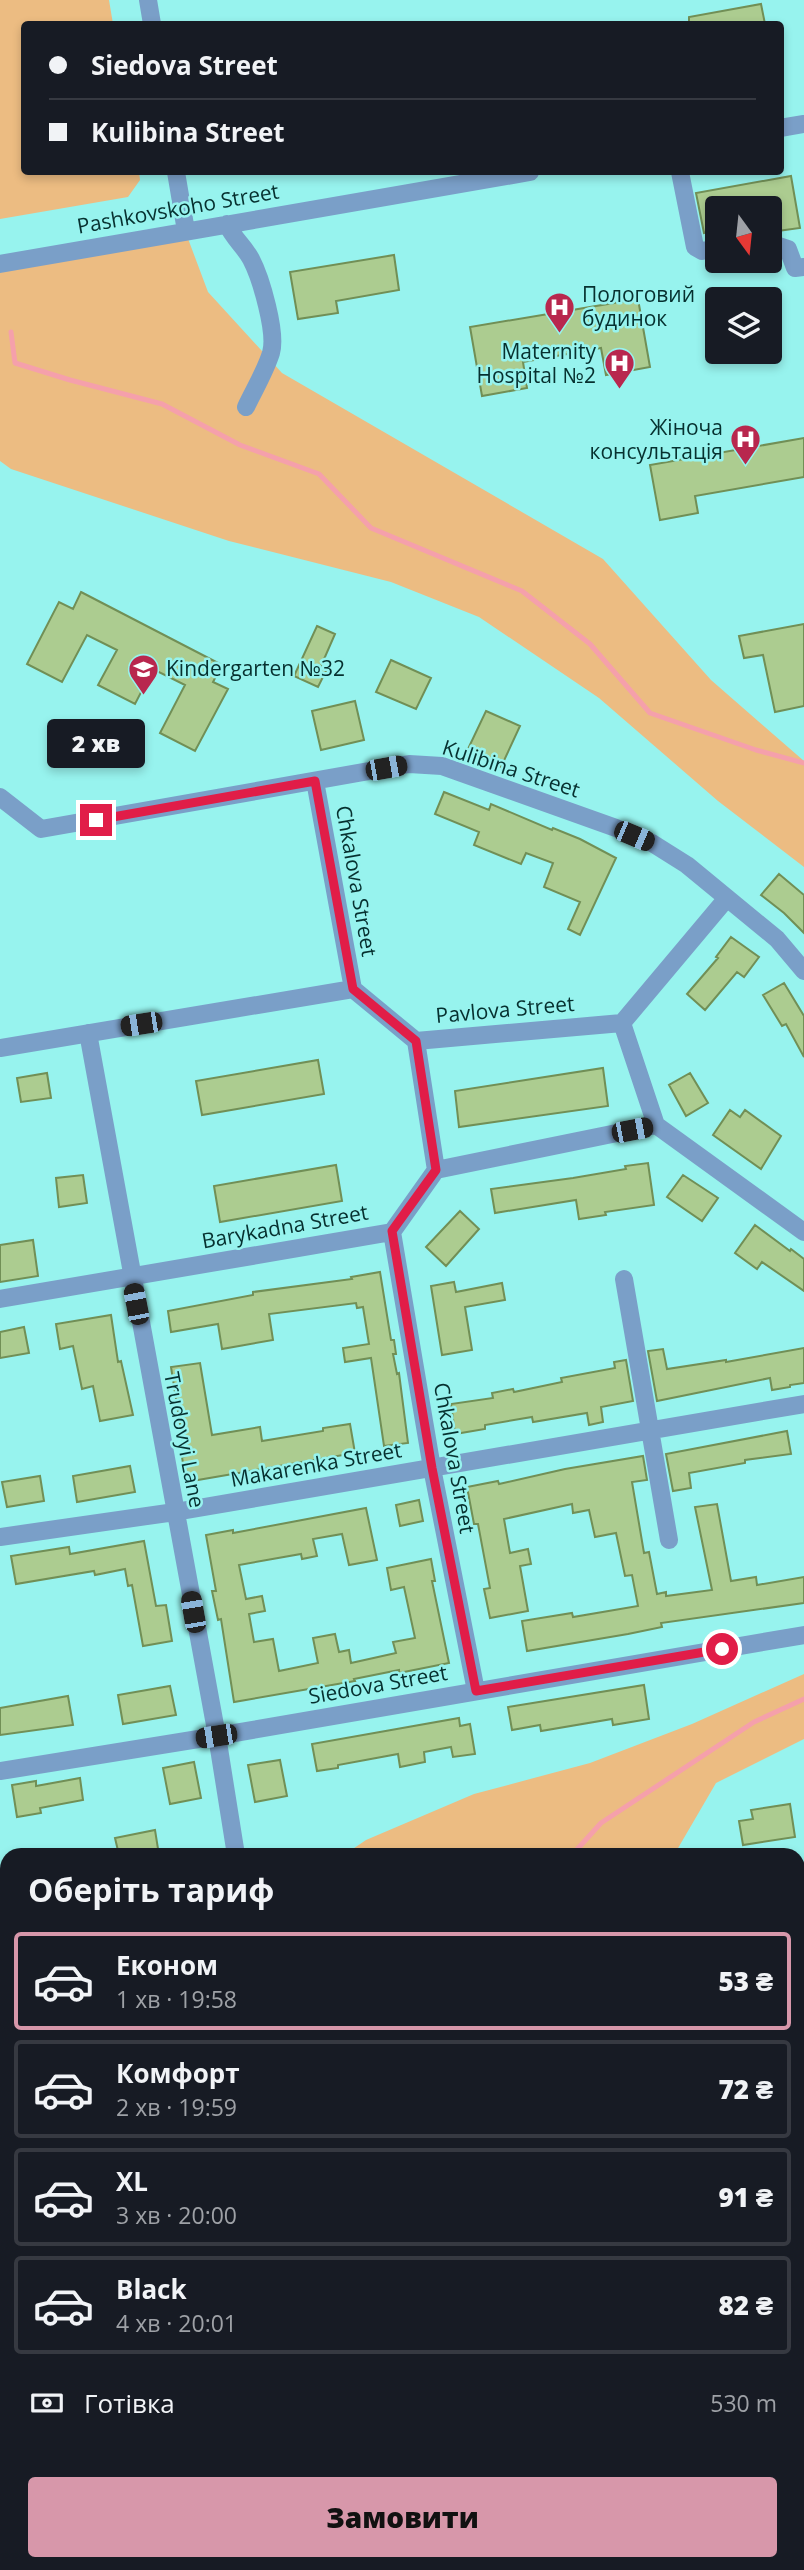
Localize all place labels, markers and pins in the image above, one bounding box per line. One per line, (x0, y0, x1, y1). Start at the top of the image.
place label: Пологовий будинок (582, 280, 695, 332)
hospital icon: Пологовий будинок (542, 290, 576, 334)
place label: Maternity Hospital №2 (476, 337, 596, 389)
hospital icon: Maternity Hospital №2 (602, 347, 636, 391)
place label: Жіноча консультація (590, 413, 723, 465)
hospital icon: Жіноча консультація (729, 423, 763, 467)
school or university icon: Kindergarten №32 (126, 652, 160, 696)
place label: Kindergarten №32 (166, 654, 345, 682)

